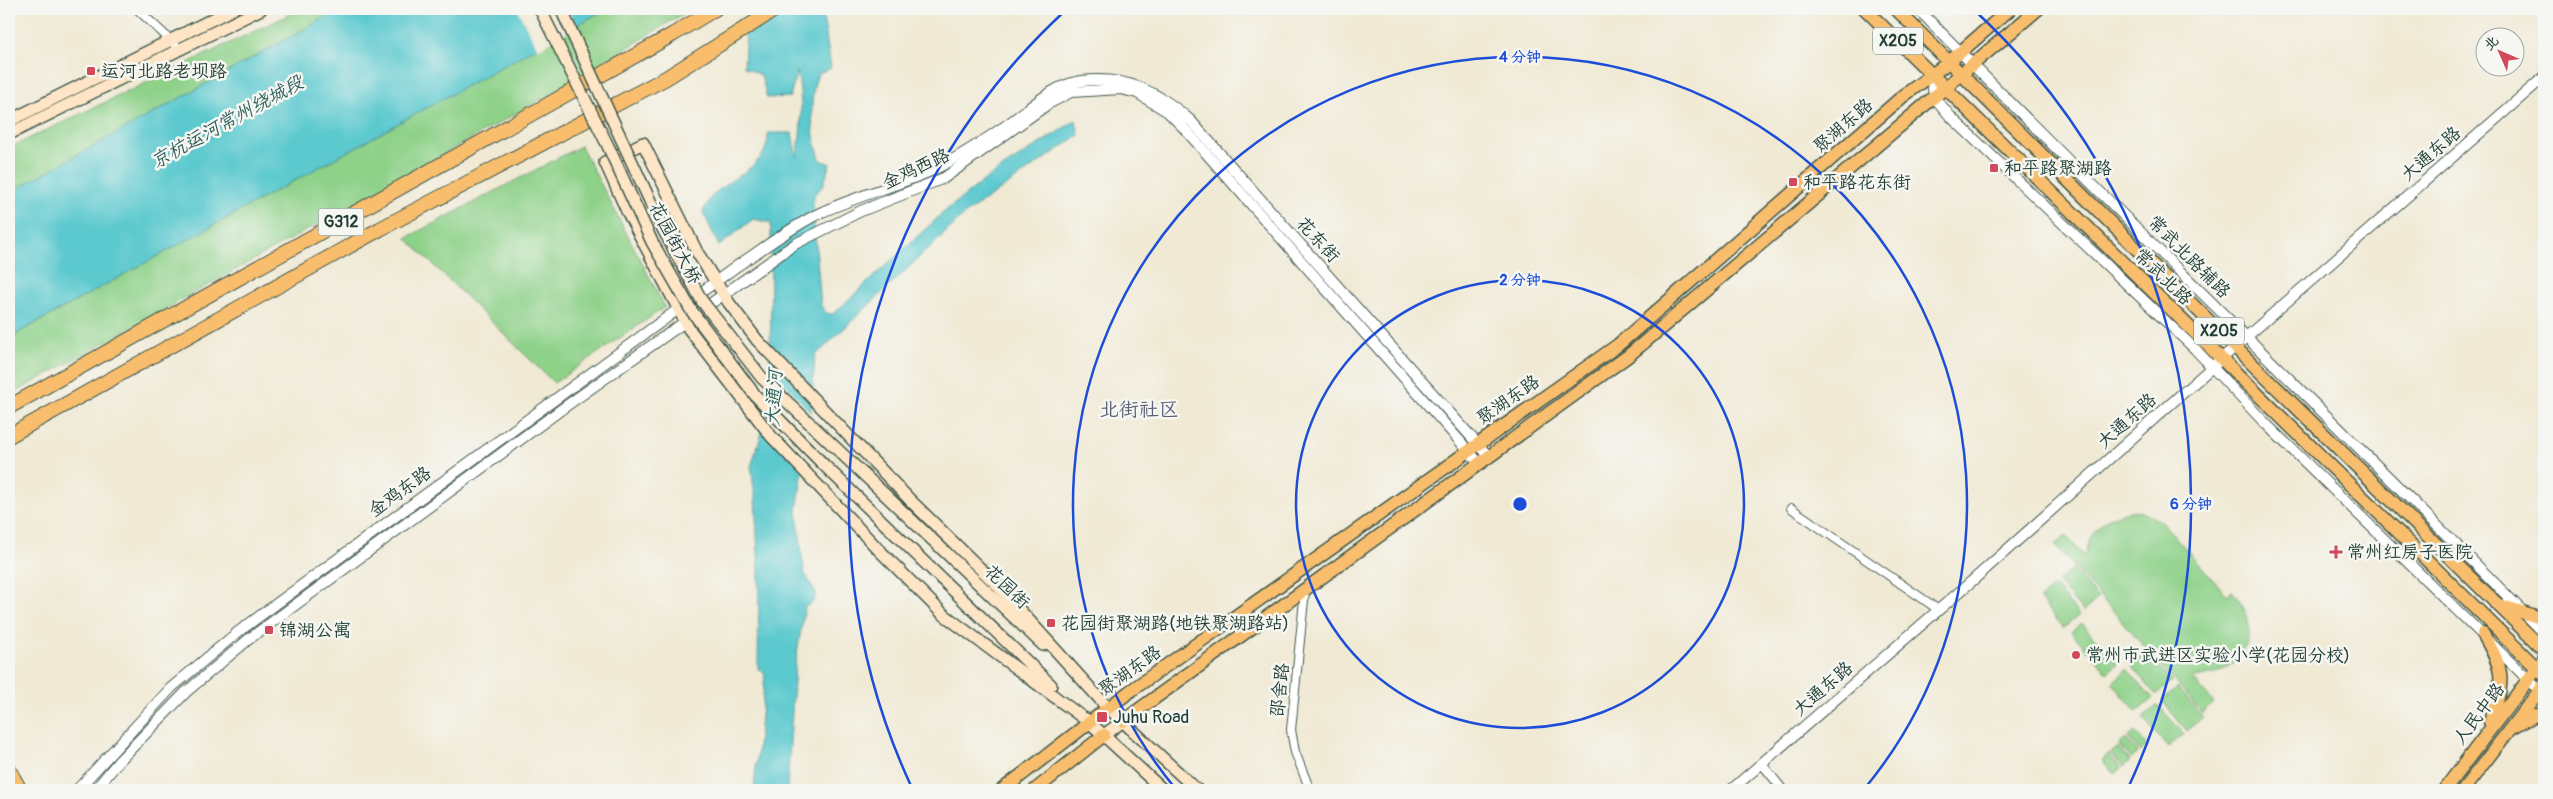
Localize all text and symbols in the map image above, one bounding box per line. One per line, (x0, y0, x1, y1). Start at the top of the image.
road number: X205 (1873, 27, 1923, 54)
north arrow (2476, 28, 2526, 78)
text: 北 (2480, 32, 2502, 54)
text: 4 分钟 (1499, 48, 1541, 67)
place label: 运河北路老坝路 (101, 60, 227, 83)
marker: 运河北路老坝路 (85, 65, 97, 77)
water label: 京杭运河常州绕城段 (146, 69, 309, 174)
street label: 聚湖东路 (1808, 94, 1878, 158)
street label: 大通东路 (2396, 122, 2466, 186)
street label: 金鸡西路 (879, 143, 953, 195)
place label: 和平路聚湖路 (2004, 157, 2112, 180)
marker: 和平路聚湖路 (1988, 162, 2000, 174)
place label: 和平路花东街 (1803, 171, 1911, 194)
marker: 和平路花东街 (1787, 176, 1799, 188)
street label: 花园街大桥 (644, 198, 706, 288)
road number: G312 (318, 208, 364, 236)
street label: 常武北路辅路 (2143, 211, 2235, 303)
street label: 花东街 (1291, 212, 1345, 268)
street label: 常武北路 (2130, 244, 2196, 310)
text: 2 分钟 (1499, 271, 1541, 290)
road number: X205 (2194, 318, 2244, 344)
water label: 大通河 (761, 366, 788, 427)
street label: 聚湖东路 (1472, 370, 1544, 430)
street label: 大通东路 (2093, 388, 2161, 454)
district label: 北街社区 (1099, 397, 1179, 422)
street label: 金鸡东路 (364, 462, 436, 522)
centre of rings (1511, 495, 1529, 513)
text: 6 分钟 (2170, 495, 2212, 514)
place label: 常州红房子医院 (2347, 541, 2473, 564)
marker: 常州红房子医院 (2329, 545, 2343, 559)
street label: 花园街 (980, 560, 1034, 614)
place label: 花园街聚湖路(地铁聚湖路站) (1061, 612, 1289, 635)
marker: 花园街聚湖路(地铁聚湖路站) (1045, 617, 1057, 629)
place label: 锦湖公寓 (279, 619, 351, 642)
marker: 锦湖公寓 (263, 624, 275, 636)
street label: 聚湖东路 (1094, 641, 1166, 701)
place label: 常州市武进区实验小学(花园分校) (2086, 644, 2350, 667)
marker: 常州市武进区实验小学(花园分校) (2070, 649, 2082, 661)
street label: 大通东路 (1788, 657, 1858, 721)
street label: 邵舍路 (1266, 662, 1294, 718)
street label: 人民中路 (2448, 678, 2510, 750)
place label: Juhu Road (1113, 706, 1189, 729)
marker: Juhu Road (1095, 710, 1109, 724)

